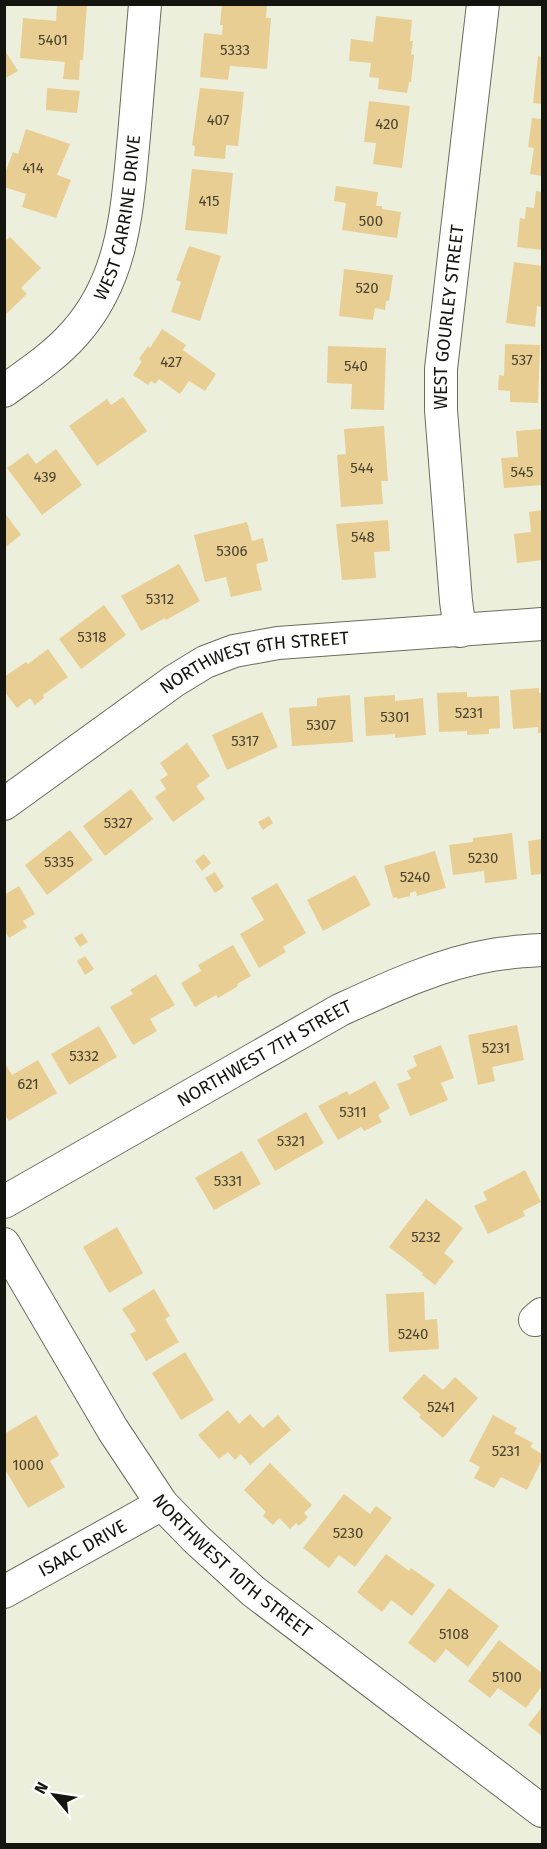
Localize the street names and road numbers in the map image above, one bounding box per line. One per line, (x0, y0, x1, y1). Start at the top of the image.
street label: WEST CARRINE DRIVE (89, 134, 145, 304)
street label: WEST GOURLEY STREET (430, 223, 469, 410)
street label: NORTHWEST 6TH STREET (156, 627, 350, 699)
street label: NORTHWEST 7TH STREET (173, 995, 356, 1112)
street label: NORTHWEST 10TH STREET (148, 1490, 317, 1643)
street label: ISAAC DRIVE (35, 1515, 131, 1582)

